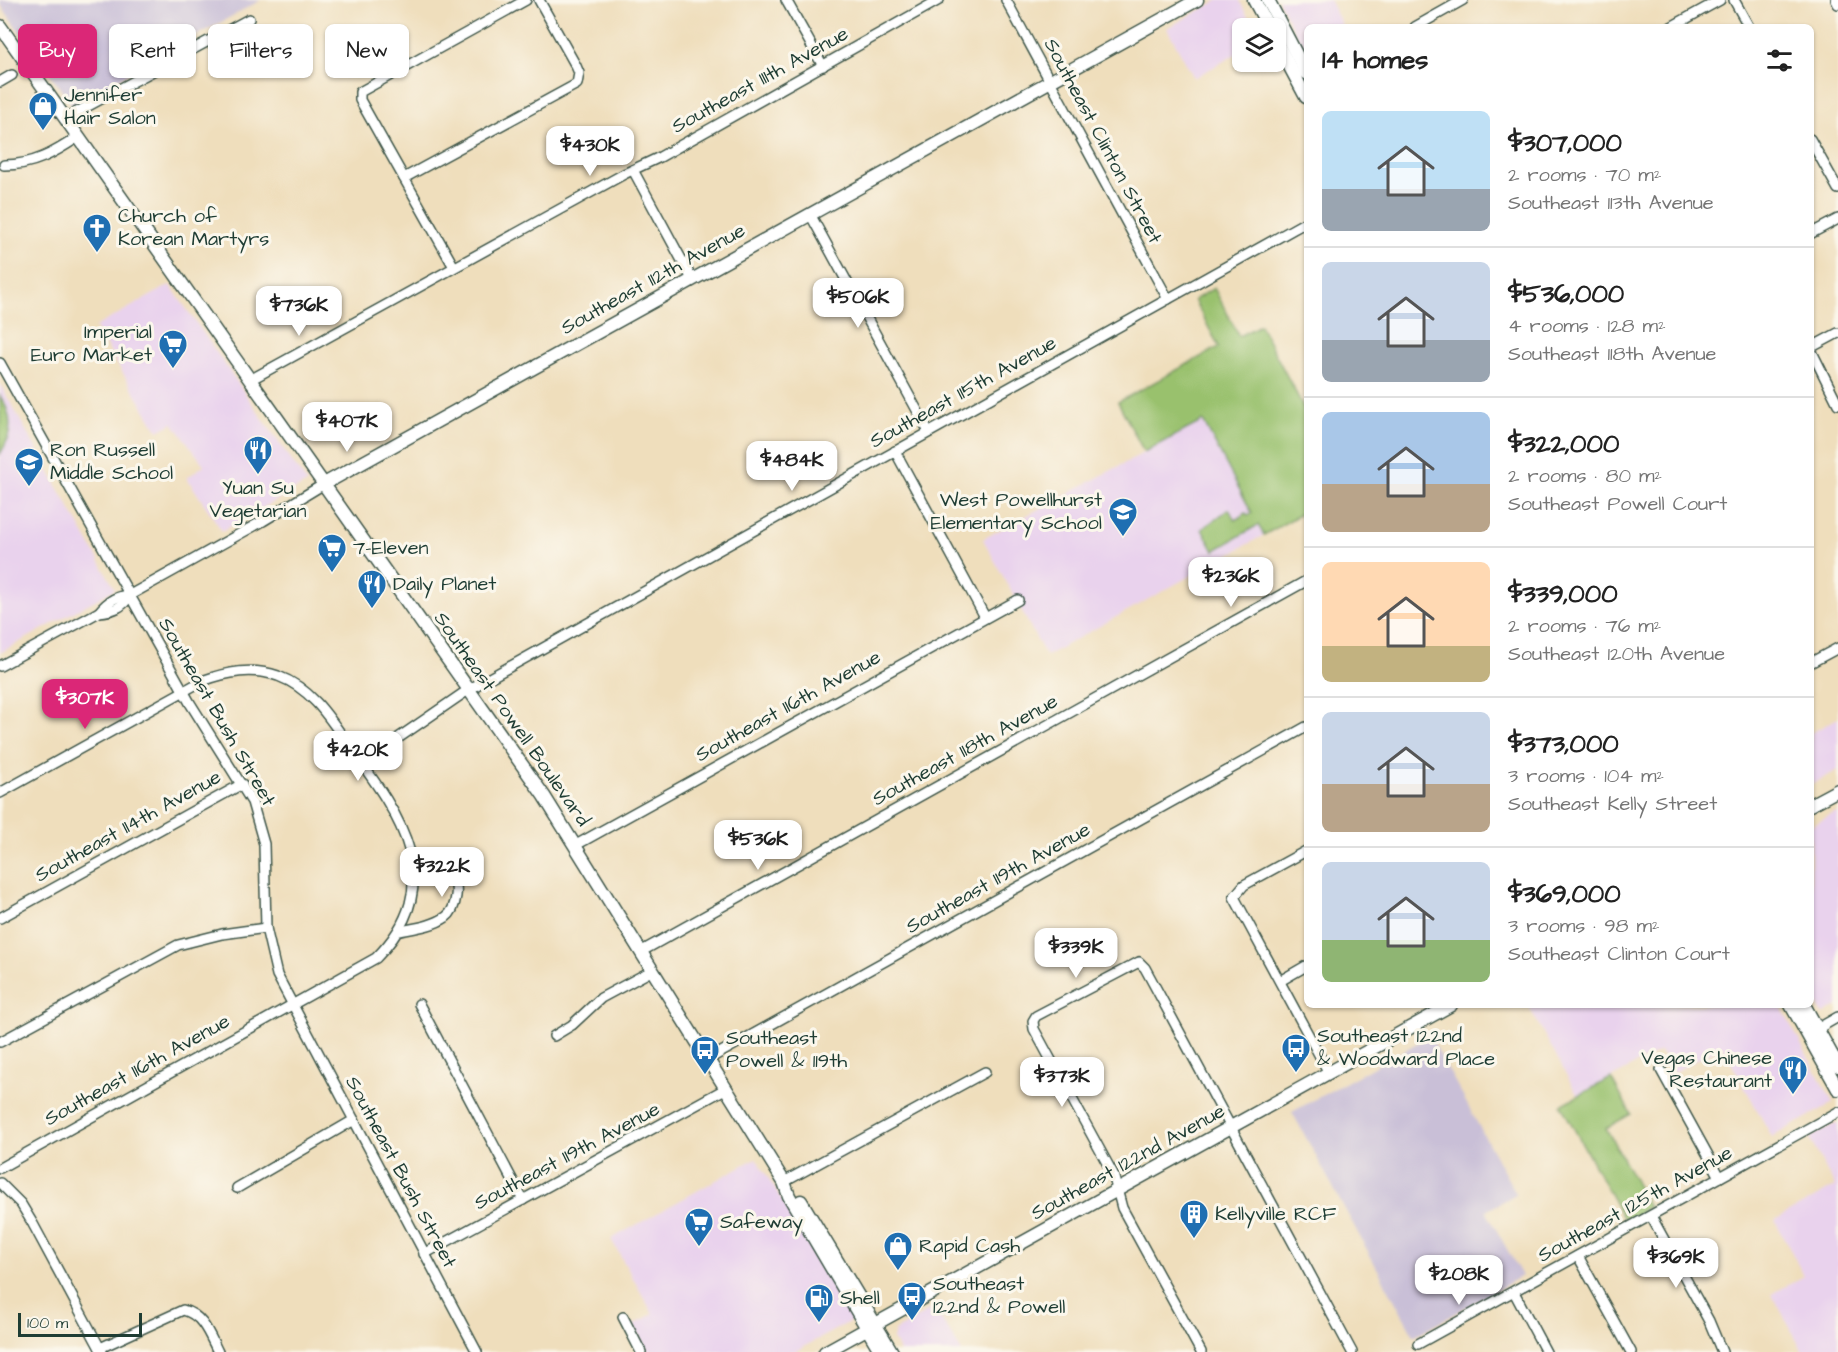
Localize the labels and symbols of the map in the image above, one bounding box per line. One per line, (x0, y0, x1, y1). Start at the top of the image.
street label: Southeast 111th Avenue (667, 20, 854, 140)
street label: Southeast Clinton Street (1037, 33, 1169, 249)
place label: Jennifer Hair Salon (64, 81, 156, 132)
shop icon: Jennifer Hair Salon (27, 90, 59, 132)
pin: $430K (548, 126, 632, 177)
place label: Church of Korean Martyrs (118, 202, 269, 254)
church icon: Church of Korean Martyrs (81, 212, 113, 254)
street label: Southeast 112th Avenue (556, 217, 750, 341)
pin: $506K (816, 278, 900, 329)
pin: $736K (257, 286, 341, 337)
place label: Imperial Euro Market (31, 318, 152, 369)
supermarket icon: Imperial Euro Market (157, 328, 189, 370)
street label: Southeast 115th Avenue (865, 329, 1062, 455)
pin: $407K (305, 402, 389, 453)
restaurant icon: Yuan Su Vegetarian (242, 434, 274, 476)
place label: Ron Russell Middle School (50, 436, 173, 487)
pin: $484K (750, 441, 834, 492)
school or university icon: Ron Russell Middle School (13, 446, 45, 488)
place label: Yuan Su Vegetarian (210, 474, 307, 526)
place label: West Powellhurst Elementary School (930, 486, 1102, 538)
school or university icon: West Powellhurst Elementary School (1107, 496, 1139, 538)
supermarket icon: 7-Eleven (316, 532, 348, 574)
place label: 7-Eleven (353, 534, 429, 562)
pin: $236K (1189, 557, 1273, 608)
restaurant icon: Daily Planet (356, 568, 388, 610)
place label: Daily Planet (393, 570, 496, 599)
street label: Southeast Powell Boulevard (427, 606, 597, 832)
street label: Southeast Bush Street (152, 613, 282, 811)
street label: Southeast 116th Avenue (690, 643, 886, 769)
pin: $307K (43, 679, 127, 730)
street label: Southeast 118th Avenue (867, 687, 1063, 813)
pin: $420K (316, 731, 400, 782)
street label: Southeast 114th Avenue (30, 763, 226, 889)
street label: Southeast 119th Avenue (901, 816, 1095, 940)
pin: $536K (716, 820, 800, 871)
pin: $322K (400, 847, 484, 898)
pin: $339K (1034, 928, 1118, 979)
street label: Southeast 116th Avenue (39, 1007, 235, 1133)
place label: Southeast 122nd & Woodward Place (1317, 1022, 1495, 1073)
place label: Southeast Powell & 119th (726, 1024, 847, 1075)
bus stop icon: Southeast 122nd & Woodward Place (1280, 1032, 1312, 1074)
bus stop icon: Southeast Powell & 119th (689, 1034, 721, 1076)
place label: Vegas Chinese Restaurant (1641, 1044, 1772, 1095)
restaurant icon: Vegas Chinese Restaurant (1777, 1054, 1809, 1096)
pin: $373K (1020, 1057, 1104, 1108)
street label: Southeast Bush Street (339, 1071, 463, 1273)
street label: Southeast 119th Avenue (469, 1095, 665, 1217)
street label: Southeast 122nd Avenue (1026, 1097, 1230, 1227)
street label: Southeast 125th Avenue (1533, 1139, 1738, 1269)
building icon: Kellyville RCF (1178, 1198, 1210, 1240)
place label: Kellyville RCF (1215, 1200, 1336, 1229)
supermarket icon: Safeway (683, 1206, 715, 1248)
place label: Safeway (720, 1208, 803, 1237)
shop icon: Rapid Cash (882, 1230, 914, 1272)
place label: Rapid Cash (919, 1232, 1020, 1260)
pin: $369K (1634, 1238, 1718, 1289)
pin: $208K (1417, 1255, 1501, 1306)
place label: Southeast 122nd & Powell (933, 1270, 1065, 1321)
bus stop icon: Southeast 122nd & Powell (896, 1280, 928, 1322)
fuel station icon: Shell (803, 1282, 835, 1324)
place label: Shell (840, 1284, 880, 1312)
scale bar (18, 1310, 142, 1338)

